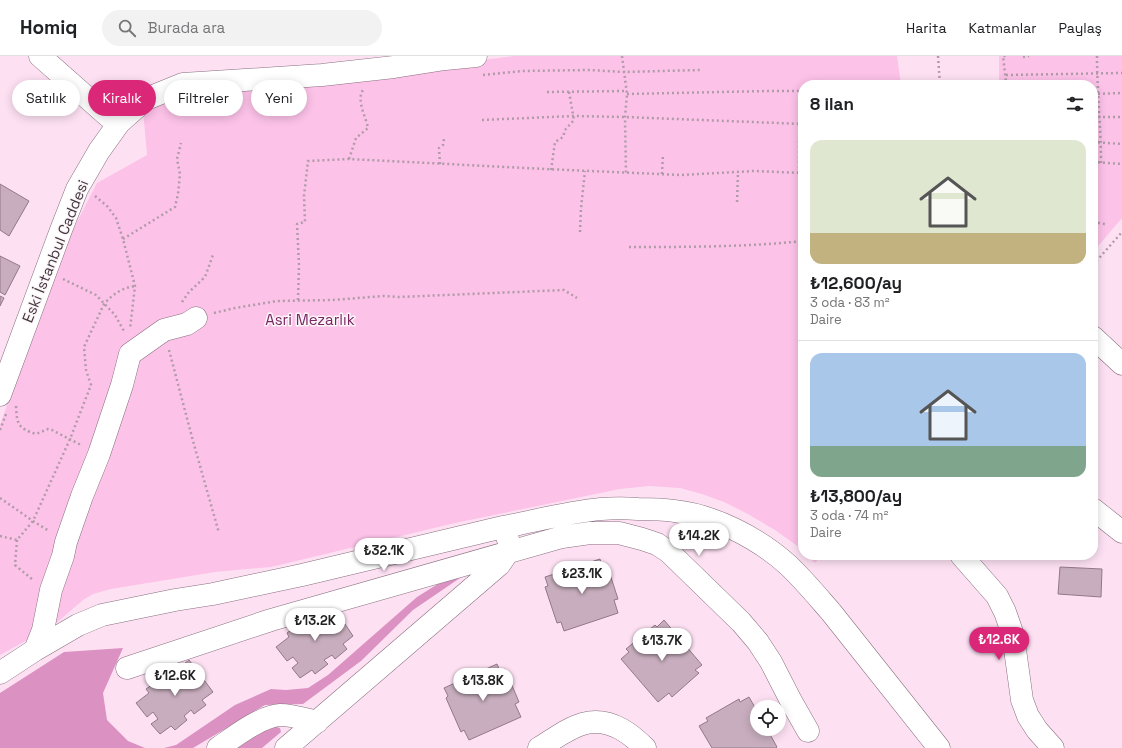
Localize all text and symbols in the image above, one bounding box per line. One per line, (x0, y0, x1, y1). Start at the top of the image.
search box (102, 10, 382, 46)
text: Homiq (20, 15, 78, 40)
icon: search (116, 17, 138, 39)
text: Burada ara (148, 18, 225, 37)
text: Harita (906, 19, 946, 37)
text: Katmanlar (968, 19, 1037, 37)
text: Paylaş (1059, 19, 1102, 37)
chip: Satılık (12, 80, 80, 116)
chip: Kiralık (88, 80, 156, 116)
chip: Filtreler (164, 80, 243, 116)
chip: Yeni (251, 80, 307, 116)
text: 8 ilan (810, 93, 854, 115)
icon: filters (1064, 93, 1086, 115)
icon: home (912, 166, 984, 238)
street label: Eski İstanbul Caddesi (18, 177, 92, 325)
text: ₺12,600/ay (810, 272, 902, 294)
text: 3 oda · 83 m² (810, 294, 889, 311)
park label: Asri Mezarlık (265, 310, 355, 329)
text: Daire (810, 311, 842, 328)
icon: home (912, 379, 984, 451)
text: ₺13,800/ay (810, 485, 902, 507)
text: 3 oda · 74 m² (810, 507, 888, 524)
pin: ₺14.2K (666, 523, 732, 557)
text: Daire (810, 524, 842, 541)
text: ₺14.2K (678, 527, 720, 544)
pin: ₺32.1K (351, 538, 417, 572)
text: ₺32.1K (364, 542, 404, 559)
pin: ₺23.1K (549, 561, 615, 595)
text: ₺23.1K (562, 565, 602, 582)
pin: ₺13.2K (282, 608, 348, 642)
text: ₺13.2K (294, 612, 336, 629)
pin: ₺12.6K (966, 627, 1032, 661)
pin: ₺13.7K (629, 628, 695, 662)
text: ₺12.6K (978, 631, 1020, 648)
text: ₺13.7K (642, 632, 682, 649)
pin: ₺12.6K (142, 663, 208, 697)
text: ₺12.6K (154, 667, 196, 684)
pin: ₺13.8K (450, 668, 516, 702)
text: ₺13.8K (462, 672, 504, 689)
map controls (750, 700, 786, 736)
button: locate (750, 700, 786, 736)

